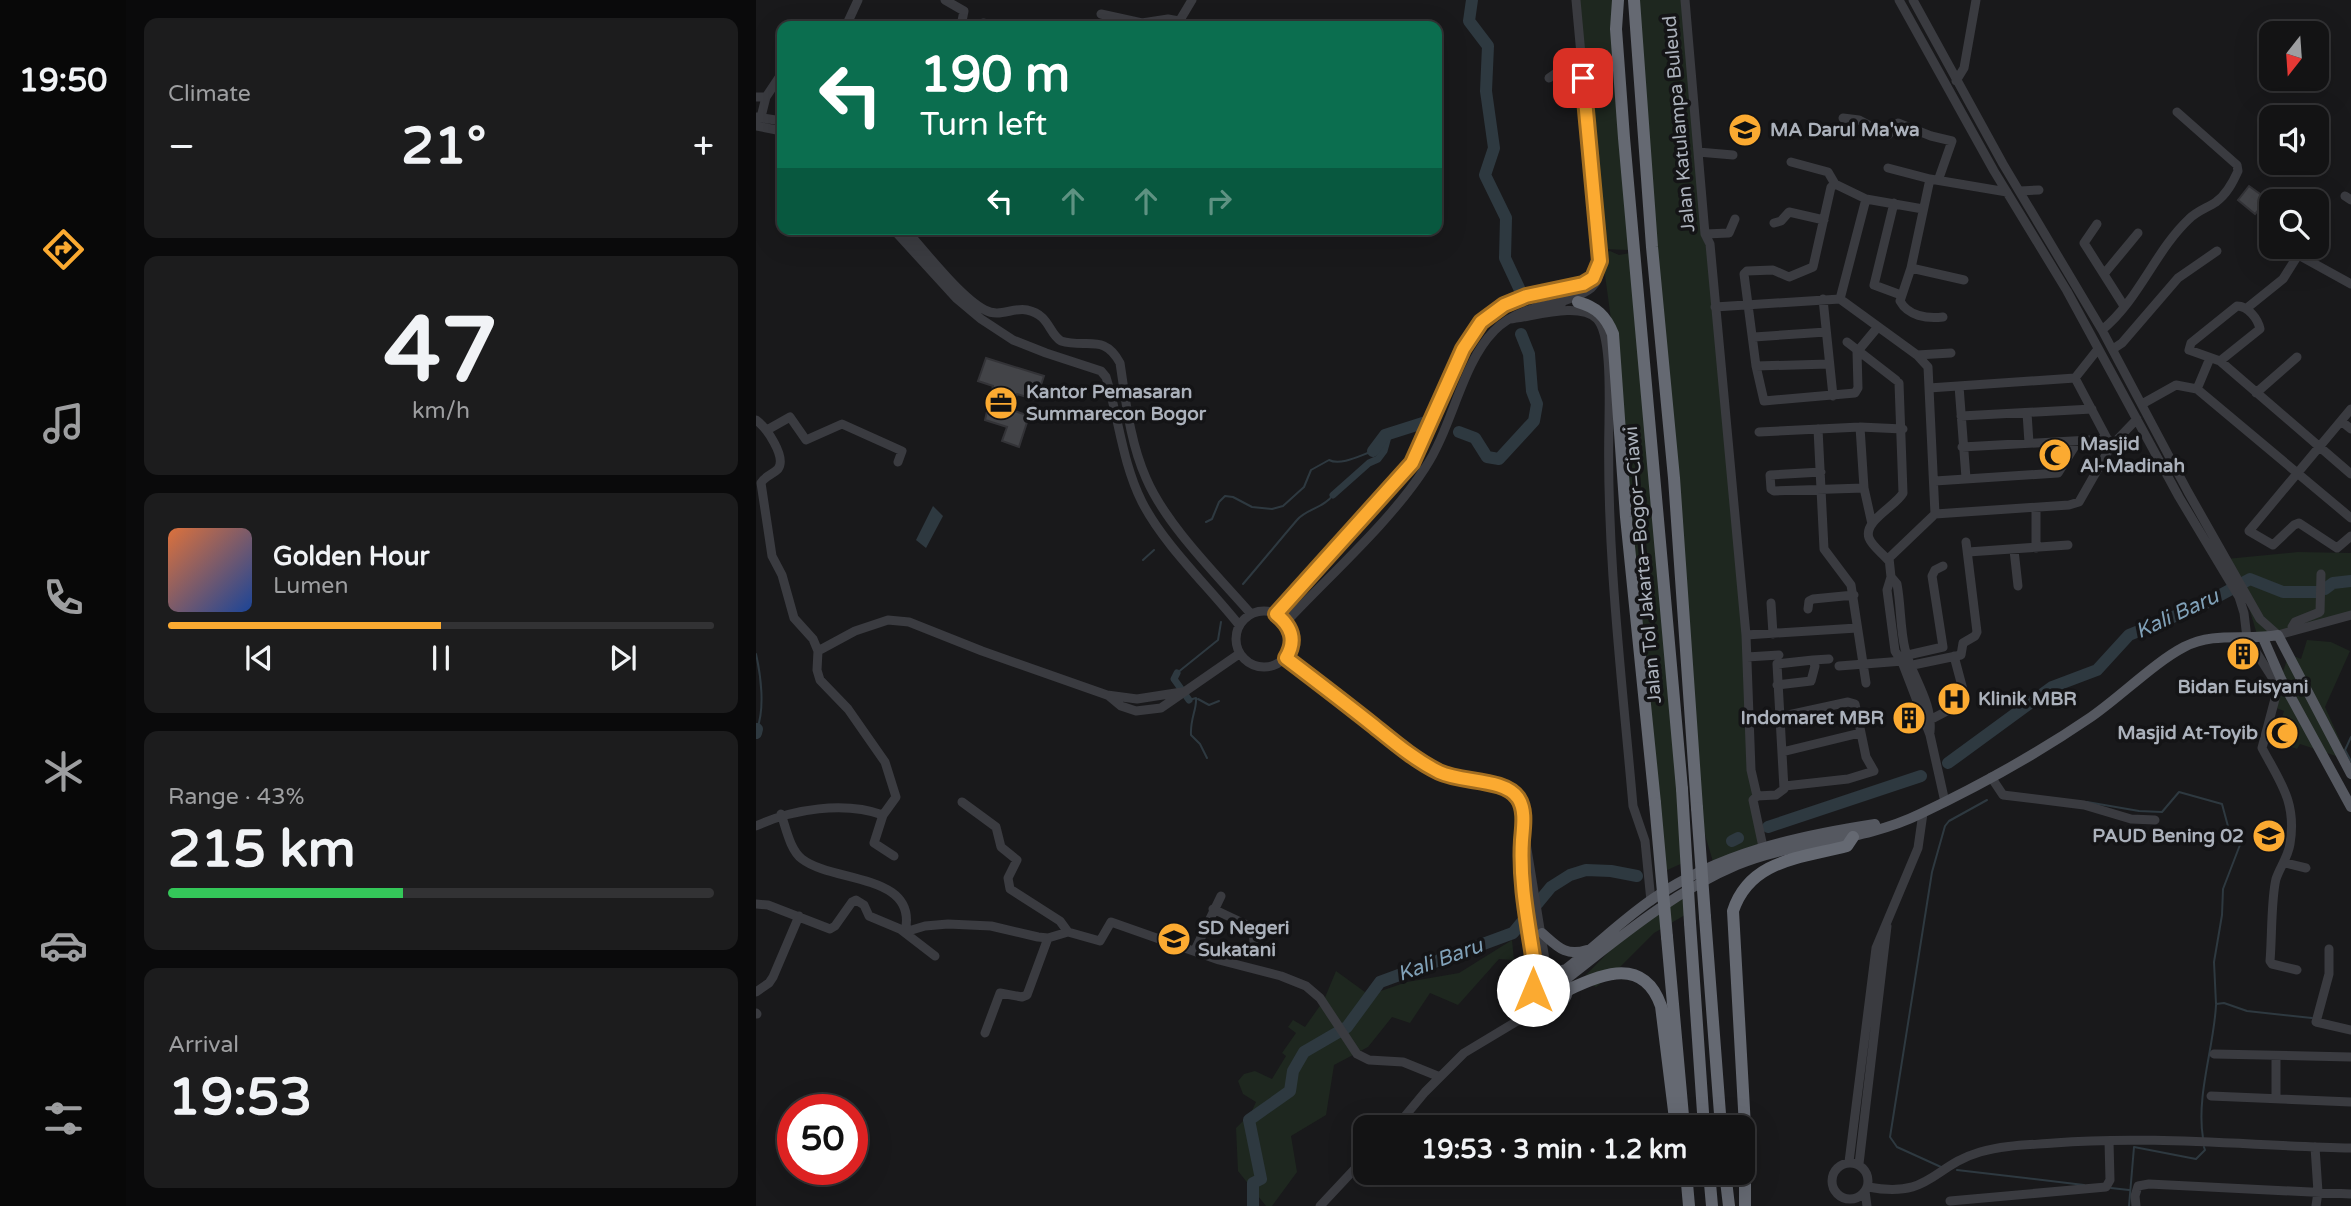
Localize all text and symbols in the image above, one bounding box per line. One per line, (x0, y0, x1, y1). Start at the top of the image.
street label: Jalan Katulampa Buleud (1659, 15, 1699, 233)
north arrow (2259, 21, 2329, 91)
map controls (2259, 21, 2329, 259)
text: 190 m (920, 46, 1070, 105)
pin (1553, 48, 1613, 108)
icon: left (805, 49, 896, 140)
icon: arrive (1564, 59, 1602, 97)
text: 19:50 (19, 62, 107, 100)
text: Climate (168, 80, 251, 108)
button: sound (2259, 105, 2329, 175)
text: Turn left (920, 106, 1047, 144)
school or university icon: MA Darul Ma'wa (1726, 111, 1764, 149)
text: 21° (401, 115, 486, 178)
place label: MA Darul Ma'wa (1770, 119, 1920, 141)
text: − (168, 124, 195, 170)
text: + (693, 124, 714, 170)
icon: left (981, 182, 1019, 220)
icon: ahead (1054, 182, 1092, 220)
icon: ahead (1127, 182, 1165, 220)
icon: right (1200, 182, 1238, 220)
button: search (2259, 189, 2329, 259)
icon: directions (39, 225, 88, 274)
text: 47 (384, 296, 498, 406)
place label: Kantor Pemasaran Summarecon Bogor (1026, 381, 1207, 426)
office icon: Kantor Pemasaran Summarecon Bogor (982, 384, 1020, 422)
text: km/h (412, 397, 470, 425)
icon: music (39, 399, 88, 448)
street label: Jalan Tol Jakarta–Bogor–Ciawi (1620, 425, 1666, 705)
place label: Masjid Al-Madinah (2080, 433, 2185, 477)
mosque icon: Masjid Al-Madinah (2036, 436, 2074, 474)
text: Golden Hour (273, 541, 430, 572)
text: Lumen (273, 572, 348, 600)
icon: phone (39, 573, 88, 622)
water label: Kali Baru (2131, 583, 2224, 644)
building icon: Bidan Euisyani (2224, 635, 2262, 673)
icon: previous (240, 639, 278, 677)
icon: pause (422, 639, 460, 677)
icon: next (604, 639, 642, 677)
place label: Bidan Euisyani (2177, 676, 2309, 699)
hospital icon: Klinik MBR (1935, 680, 1973, 718)
place label: Klinik MBR (1978, 688, 2077, 710)
building icon: Indomaret MBR (1890, 699, 1928, 737)
place label: Indomaret MBR (1741, 707, 1884, 729)
mosque icon: Masjid At-Toyib (2263, 714, 2301, 752)
place label: Masjid At-Toyib (2117, 722, 2258, 745)
icon: climate (39, 747, 88, 796)
text: Range · 43% (168, 783, 304, 811)
school or university icon: PAUD Bening 02 (2250, 817, 2288, 855)
text: 215 km (168, 818, 356, 881)
place label: PAUD Bening 02 (2092, 825, 2244, 848)
place label: SD Negeri Sukatani (1198, 917, 1289, 961)
school or university icon: SD Negeri Sukatani (1155, 920, 1193, 958)
icon: car (39, 921, 88, 970)
water label: Kali Baru (1394, 933, 1487, 987)
position arrow (1496, 953, 1570, 1027)
text: Arrival (168, 1031, 239, 1059)
text: 19:53 (168, 1066, 312, 1129)
icon: filters (39, 1094, 88, 1143)
speed limit sign: 50 (777, 1094, 868, 1185)
text: 19:53 · 3 min · 1.2 km (1421, 1134, 1687, 1165)

